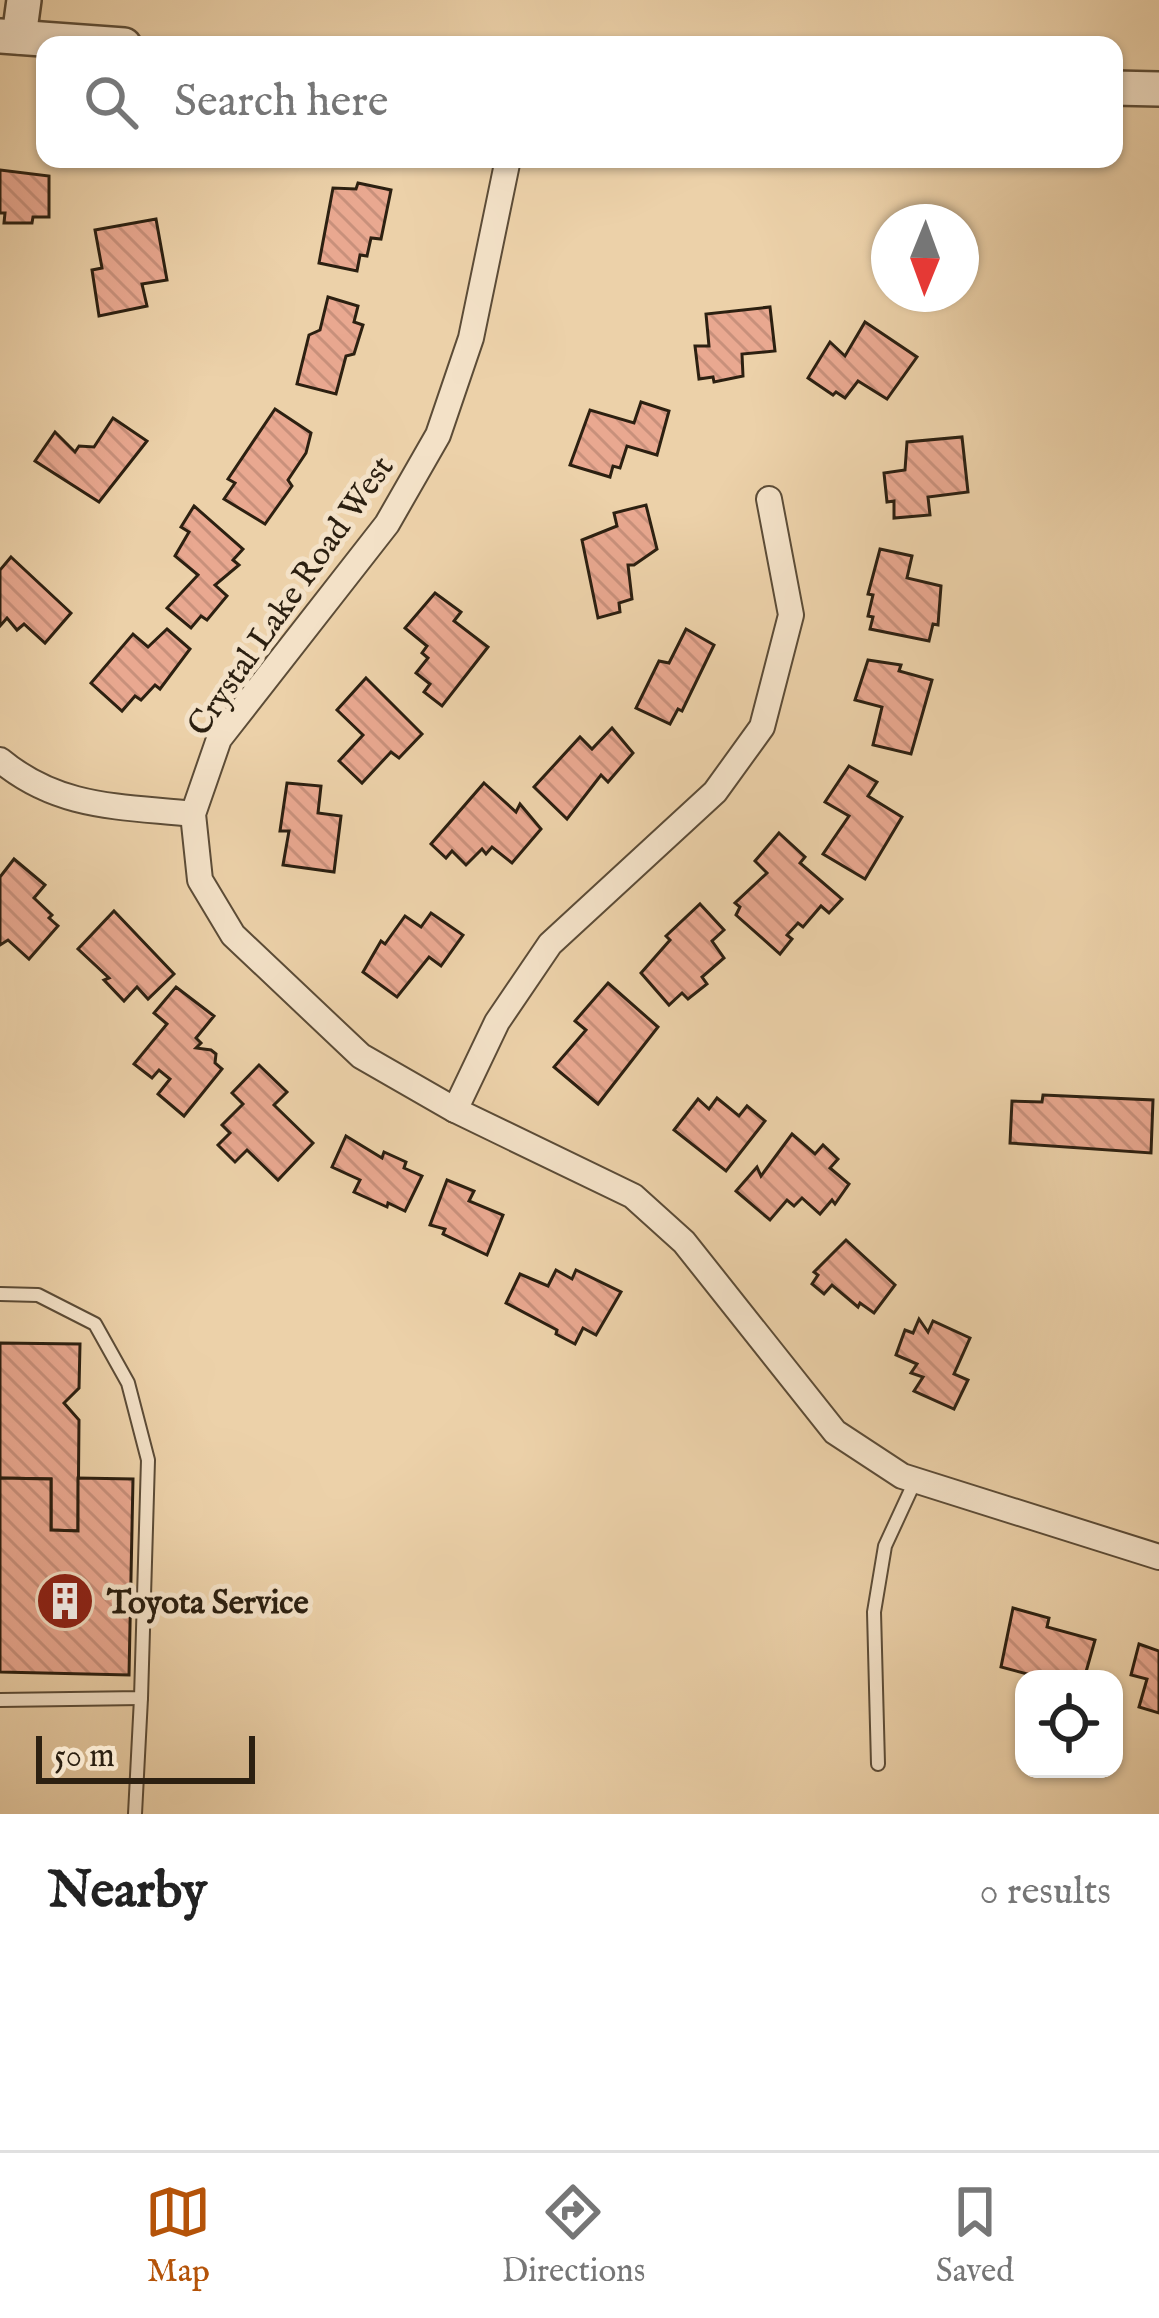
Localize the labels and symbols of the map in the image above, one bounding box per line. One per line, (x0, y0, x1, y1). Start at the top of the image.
north arrow (871, 204, 979, 312)
street label: Crystal Lake Road West (179, 449, 404, 745)
building icon: Toyota Service (34, 1570, 96, 1632)
place label: Toyota Service (106, 1583, 309, 1625)
scale bar (36, 1730, 255, 1783)

